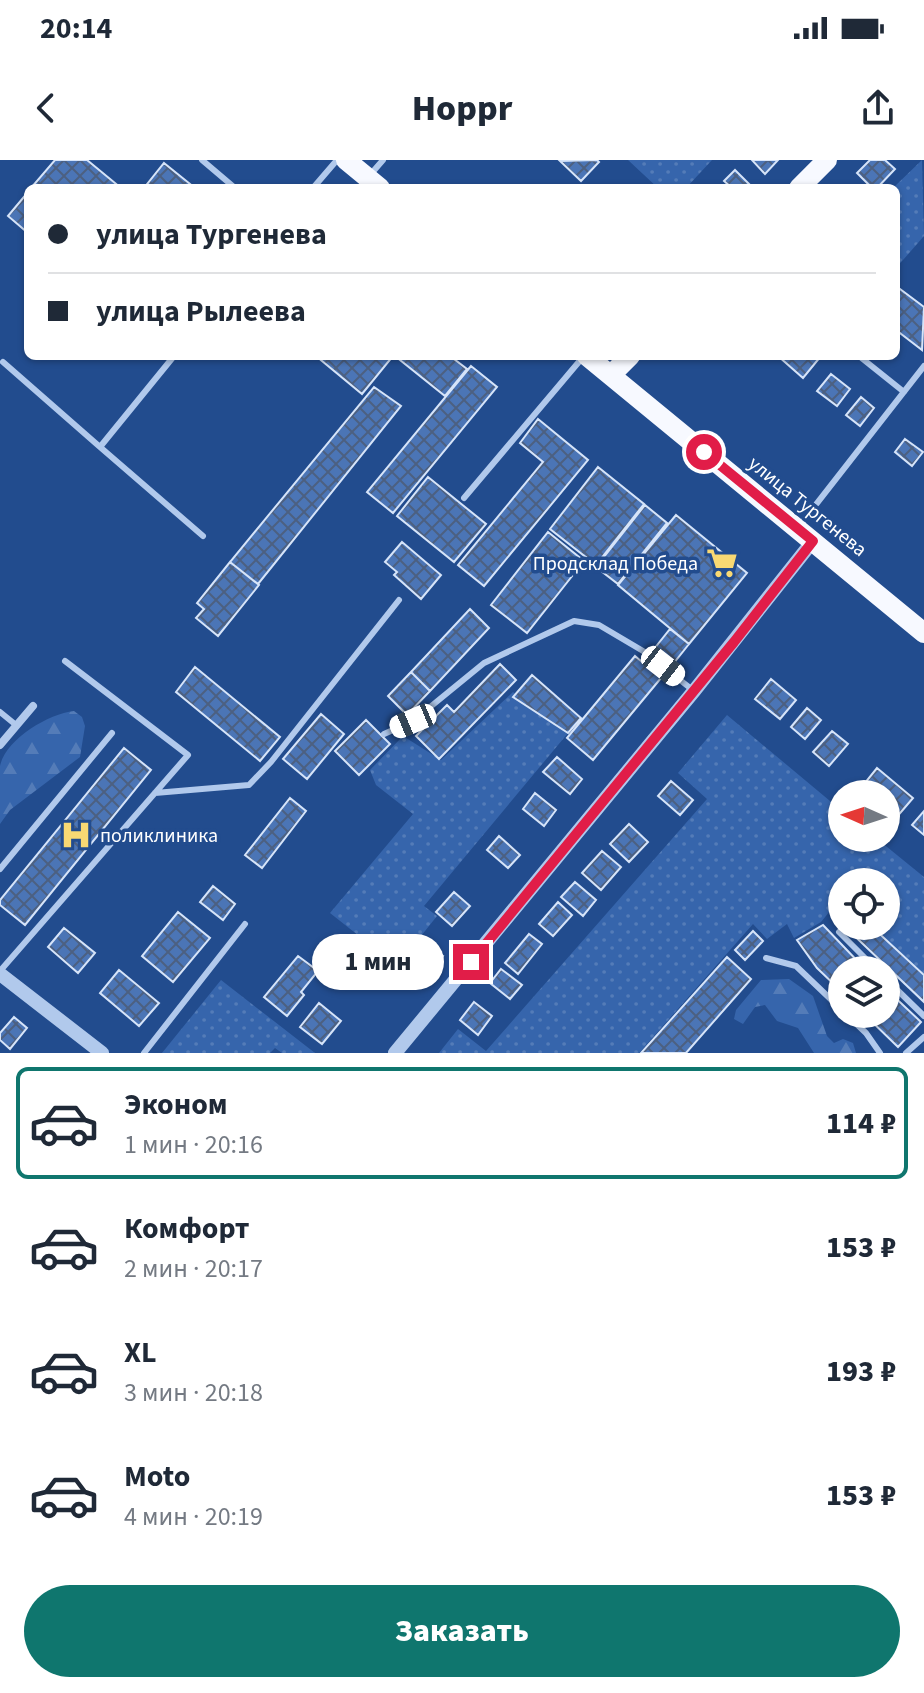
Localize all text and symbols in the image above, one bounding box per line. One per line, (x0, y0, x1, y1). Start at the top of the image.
text: 20:14 (40, 7, 112, 50)
text: Hoppr (412, 83, 512, 134)
icon: back (24, 86, 68, 130)
icon: share (856, 86, 900, 130)
text: улица Тургенева (96, 213, 327, 256)
text: улица Рылеева (96, 290, 306, 333)
route start (686, 434, 722, 470)
street label: улица Тургенева (742, 450, 873, 563)
supermarket icon: Продсклад Победа (705, 546, 739, 580)
place label: Продсклад Победа (533, 550, 698, 578)
car (637, 642, 689, 690)
car (386, 701, 440, 741)
north arrow (828, 780, 900, 852)
map controls (828, 780, 900, 1028)
hospital icon: поликлиника (59, 818, 93, 852)
place label: поликлиника (100, 822, 218, 850)
button: locate (828, 868, 900, 940)
callout: 1 мин (311, 934, 443, 990)
text: 1 мин (345, 943, 411, 980)
route end (453, 944, 489, 980)
button: layers (828, 956, 900, 1028)
text: Эконом (124, 1083, 228, 1126)
icon: car (28, 1087, 100, 1159)
text: 114 ₽ (826, 1102, 896, 1145)
text: 1 мин · 20:16 (124, 1126, 263, 1163)
text: Комфорт (124, 1207, 250, 1250)
icon: car (28, 1211, 100, 1283)
text: 153 ₽ (826, 1226, 896, 1269)
text: 2 мин · 20:17 (124, 1250, 263, 1287)
text: XL (124, 1331, 157, 1374)
icon: car (28, 1335, 100, 1407)
text: 193 ₽ (826, 1350, 896, 1393)
text: 3 мин · 20:18 (124, 1374, 263, 1411)
text: Moto (124, 1455, 190, 1498)
icon: car (28, 1459, 100, 1531)
text: 153 ₽ (826, 1474, 896, 1517)
text: 4 мин · 20:19 (124, 1498, 263, 1535)
button: Заказать (24, 1585, 900, 1677)

